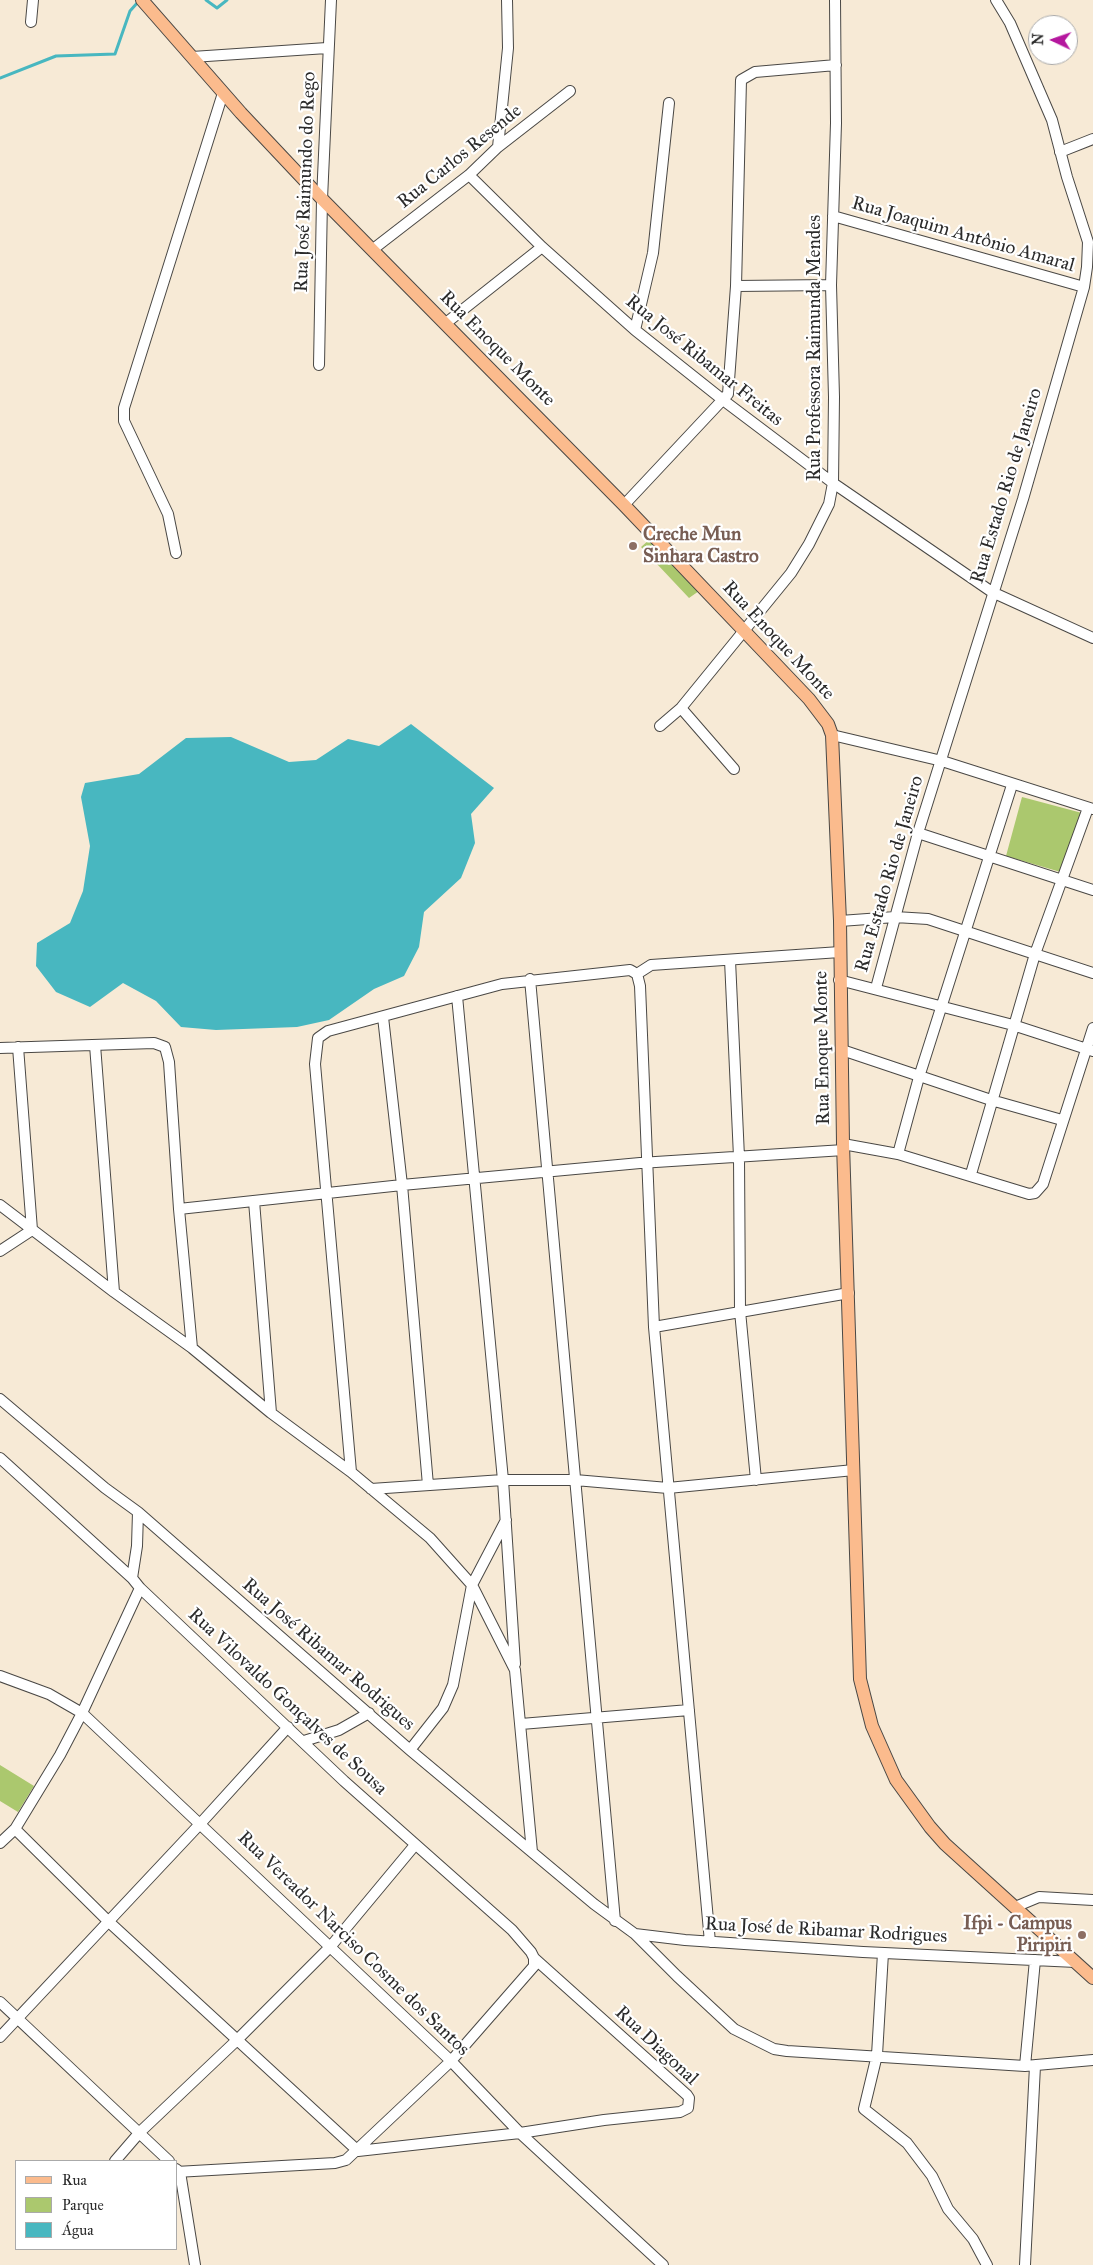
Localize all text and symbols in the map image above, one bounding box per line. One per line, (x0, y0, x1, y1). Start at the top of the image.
north arrow (1028, 15, 1078, 65)
text: N (1030, 33, 1047, 46)
street label: Rua José Raimundo do Rego (291, 71, 321, 293)
street label: Rua Carlos Resende (393, 100, 527, 214)
street label: Rua Joaquim Antônio Amaral (849, 192, 1077, 278)
street label: Rua Professora Raimunda Mendes (804, 215, 826, 481)
street label: Rua Enoque Monte (434, 286, 560, 412)
street label: Rua José Ribamar Freitas (621, 290, 787, 432)
street label: Rua Estado Rio de Janeiro (966, 385, 1048, 587)
place label: Creche Mun Sinhara Castro (643, 524, 759, 568)
marker: Creche Mun Sinhara Castro (627, 540, 639, 552)
street label: Rua Enoque Monte (717, 577, 839, 705)
street label: Rua Estado Rio de Janeiro (851, 773, 929, 975)
street label: Rua Enoque Monte (810, 971, 836, 1125)
street label: Rua José Ribamar Rodrigues (237, 1574, 419, 1736)
street label: Rua Vilovaldo Gonçalves de Sousa (183, 1604, 391, 1800)
street label: Rua Vereador Narciso Cosme dos Santos (232, 1827, 474, 2061)
street label: Rua José de Ribamar Rodrigues (704, 1913, 948, 1949)
place label: Ifpi - Campus Piripiri (963, 1913, 1072, 1957)
marker: Ifpi - Campus Piripiri (1076, 1929, 1088, 1941)
street label: Rua Diagonal (610, 2002, 702, 2090)
legend (15, 2160, 178, 2250)
text: Rua (62, 2171, 87, 2189)
text: Parque (62, 2196, 104, 2214)
text: Água (62, 2221, 94, 2239)

